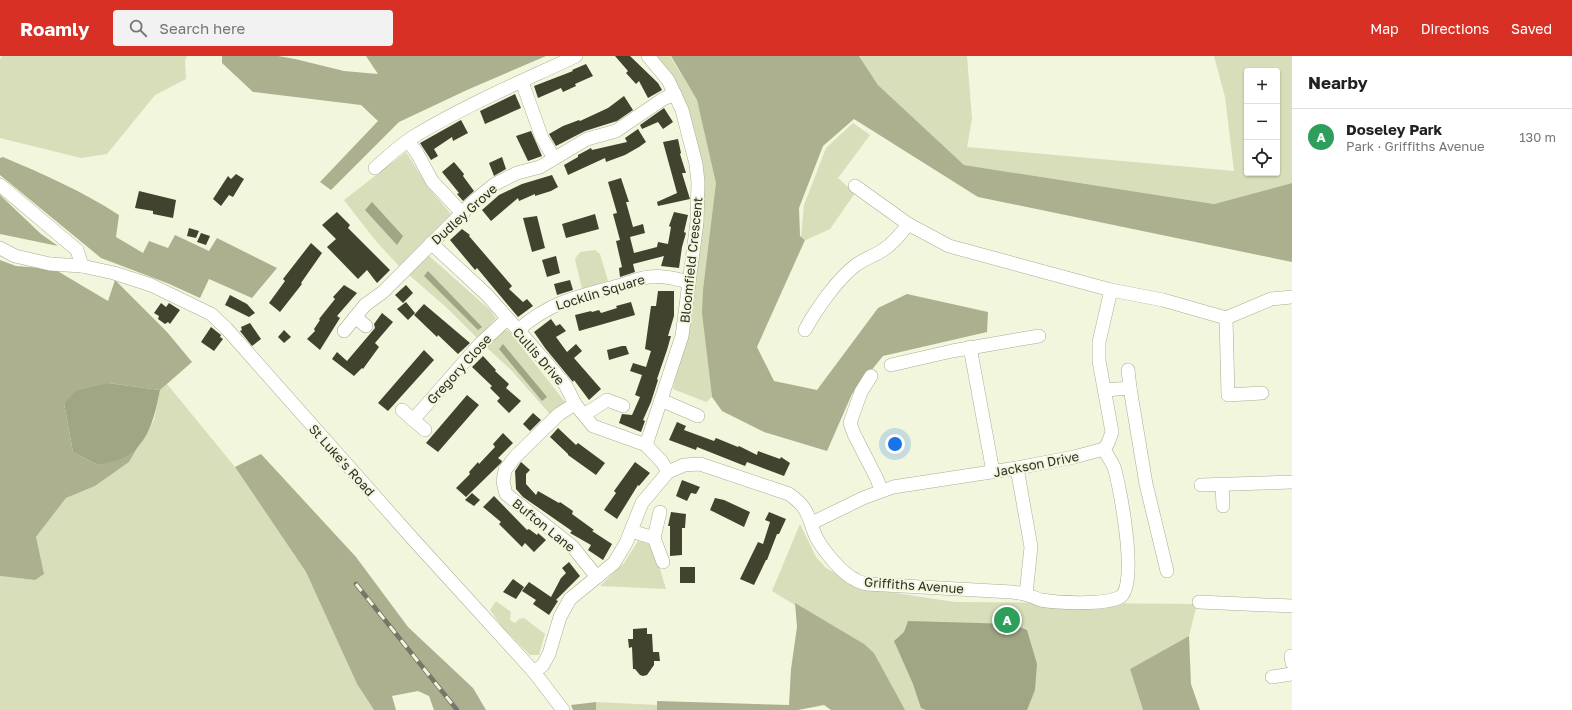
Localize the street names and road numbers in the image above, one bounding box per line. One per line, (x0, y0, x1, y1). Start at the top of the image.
street label: Dudley Grove (428, 180, 500, 248)
street label: Bloomfield Crescent (676, 196, 706, 324)
street label: Locklin Square (553, 271, 647, 313)
street label: Cullis Drive (510, 324, 568, 388)
street label: Gregory Close (423, 331, 495, 407)
street label: St Luke's Road (306, 421, 378, 499)
street label: Jackson Drive (992, 448, 1080, 480)
street label: Bufton Lane (509, 495, 579, 555)
street label: Griffiths Avenue (864, 574, 964, 596)

